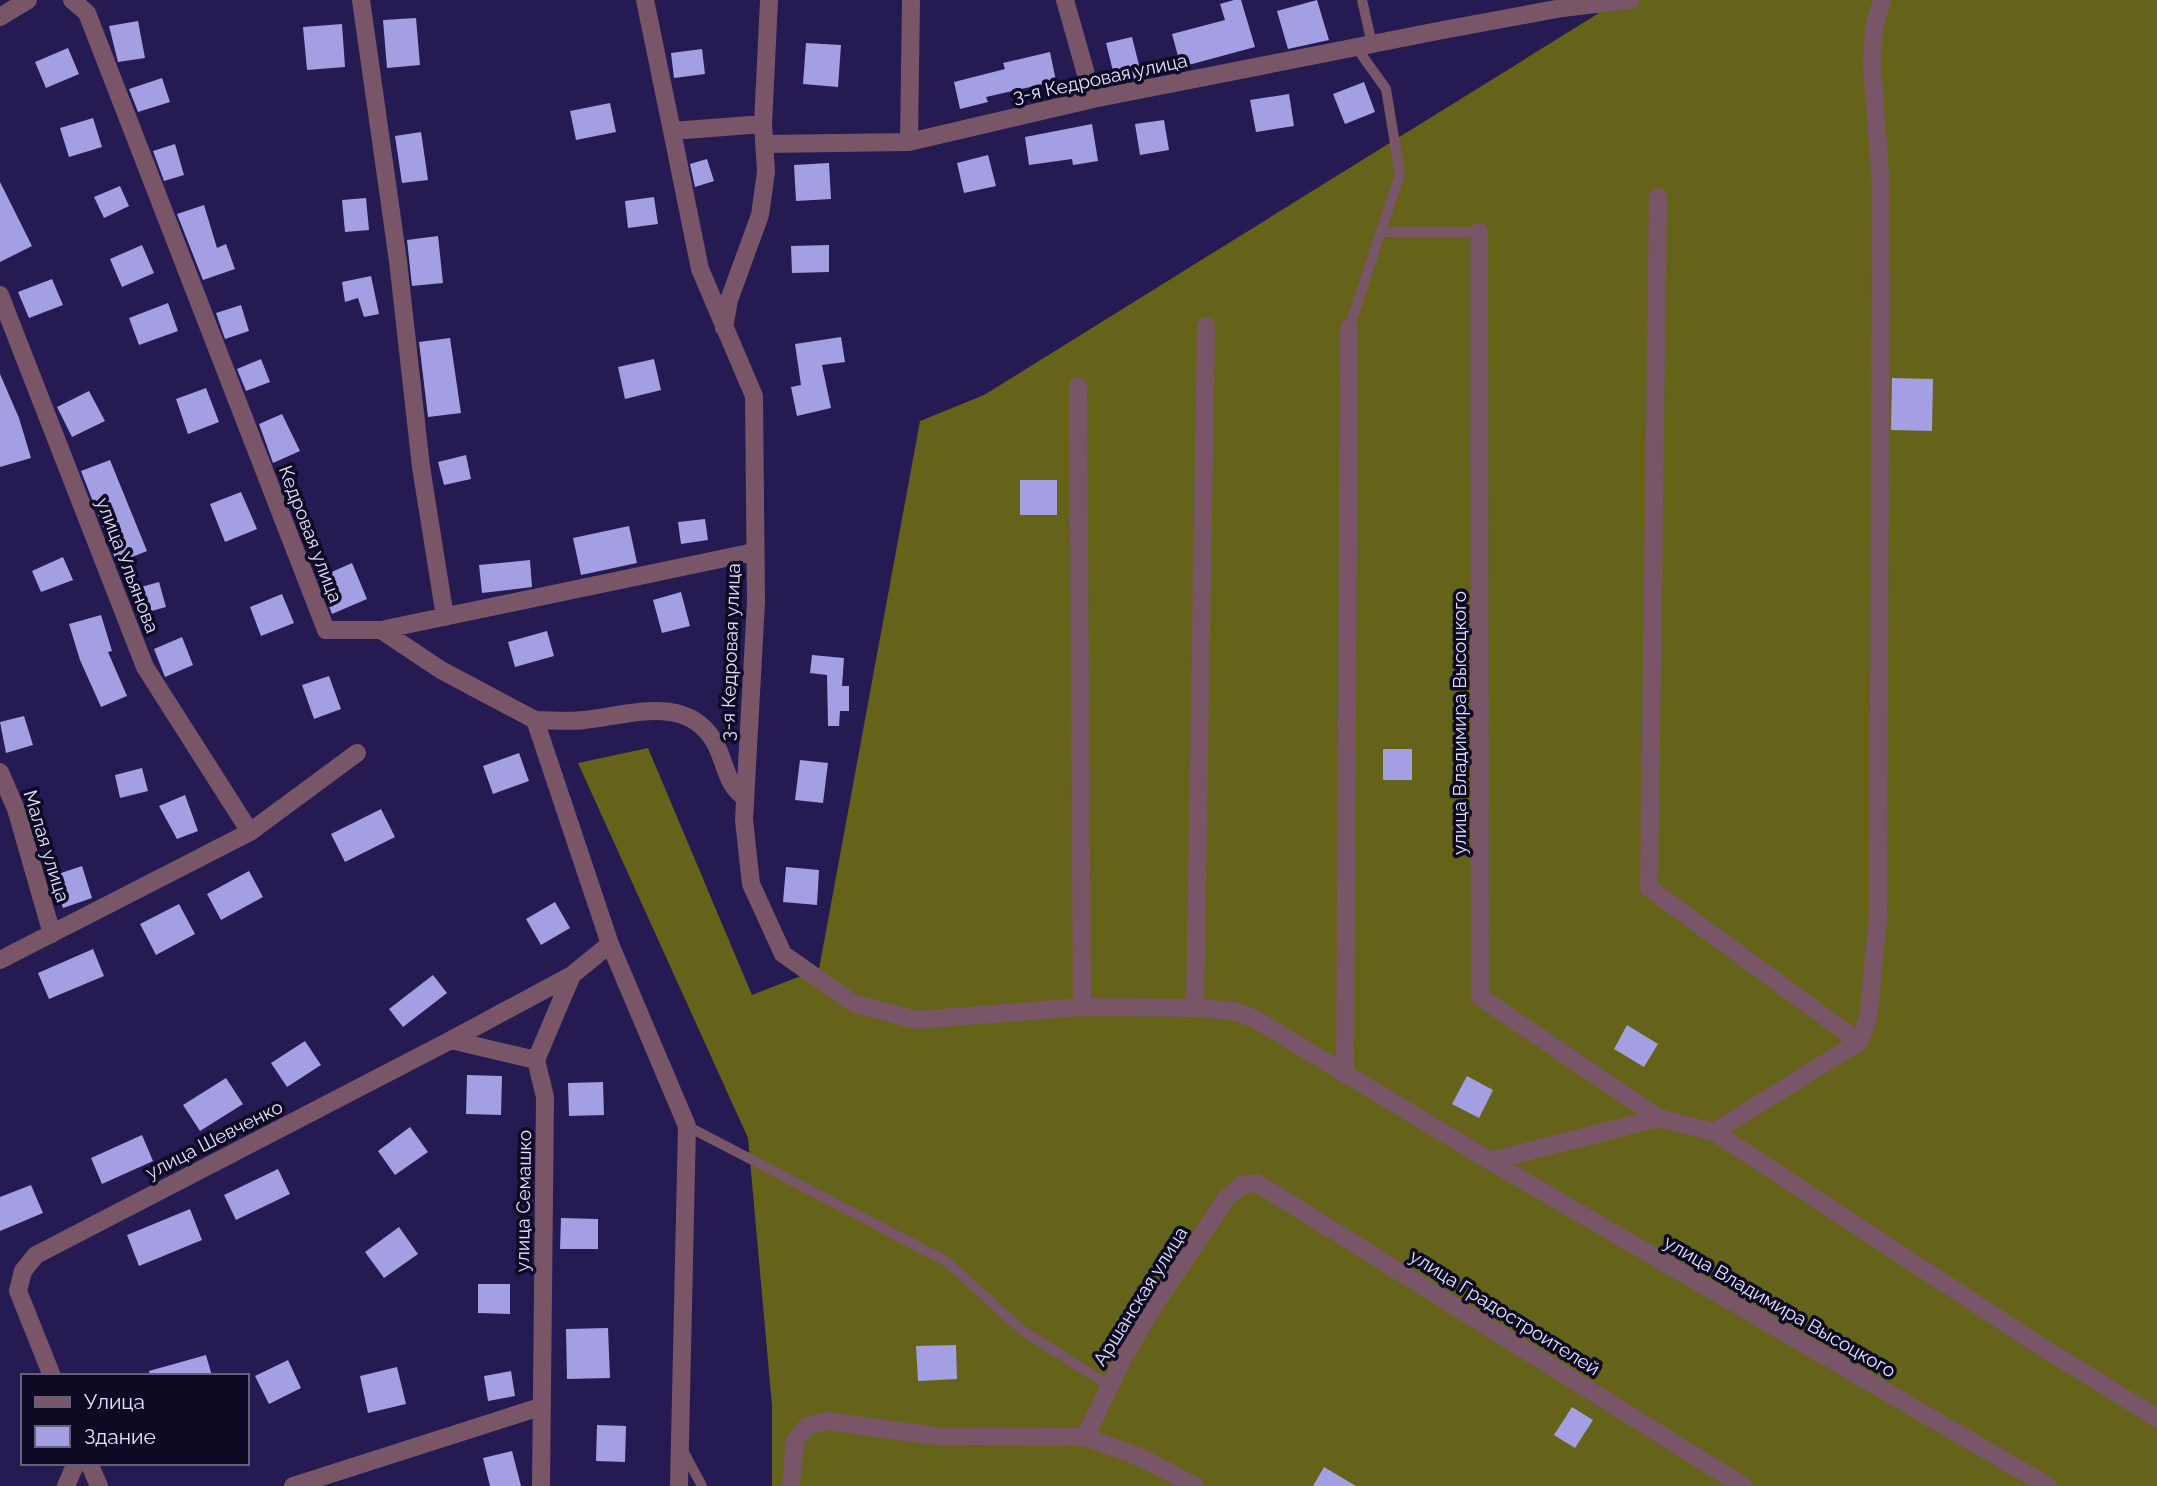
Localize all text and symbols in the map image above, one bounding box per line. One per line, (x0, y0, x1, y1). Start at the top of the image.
street label: 3-я Кедровая улица (1011, 49, 1189, 107)
street label: Кедровая улица (275, 462, 347, 606)
street label: улица Ульянова (92, 494, 164, 636)
street label: 3-я Кедровая улица (716, 563, 744, 741)
street label: улица Владимира Высоцкого (1448, 591, 1470, 855)
street label: Малая улица (20, 787, 74, 905)
street label: улица Шевченко (142, 1095, 286, 1183)
street label: улица Семашко (511, 1130, 535, 1272)
street label: Аршанская улица (1088, 1222, 1192, 1370)
street label: улица Владимира Высоцкого (1660, 1230, 1900, 1382)
street label: улица Градостроителей (1406, 1244, 1604, 1380)
legend (21, 1374, 248, 1465)
text: Улица (84, 1389, 145, 1414)
text: Здание (84, 1424, 156, 1449)

